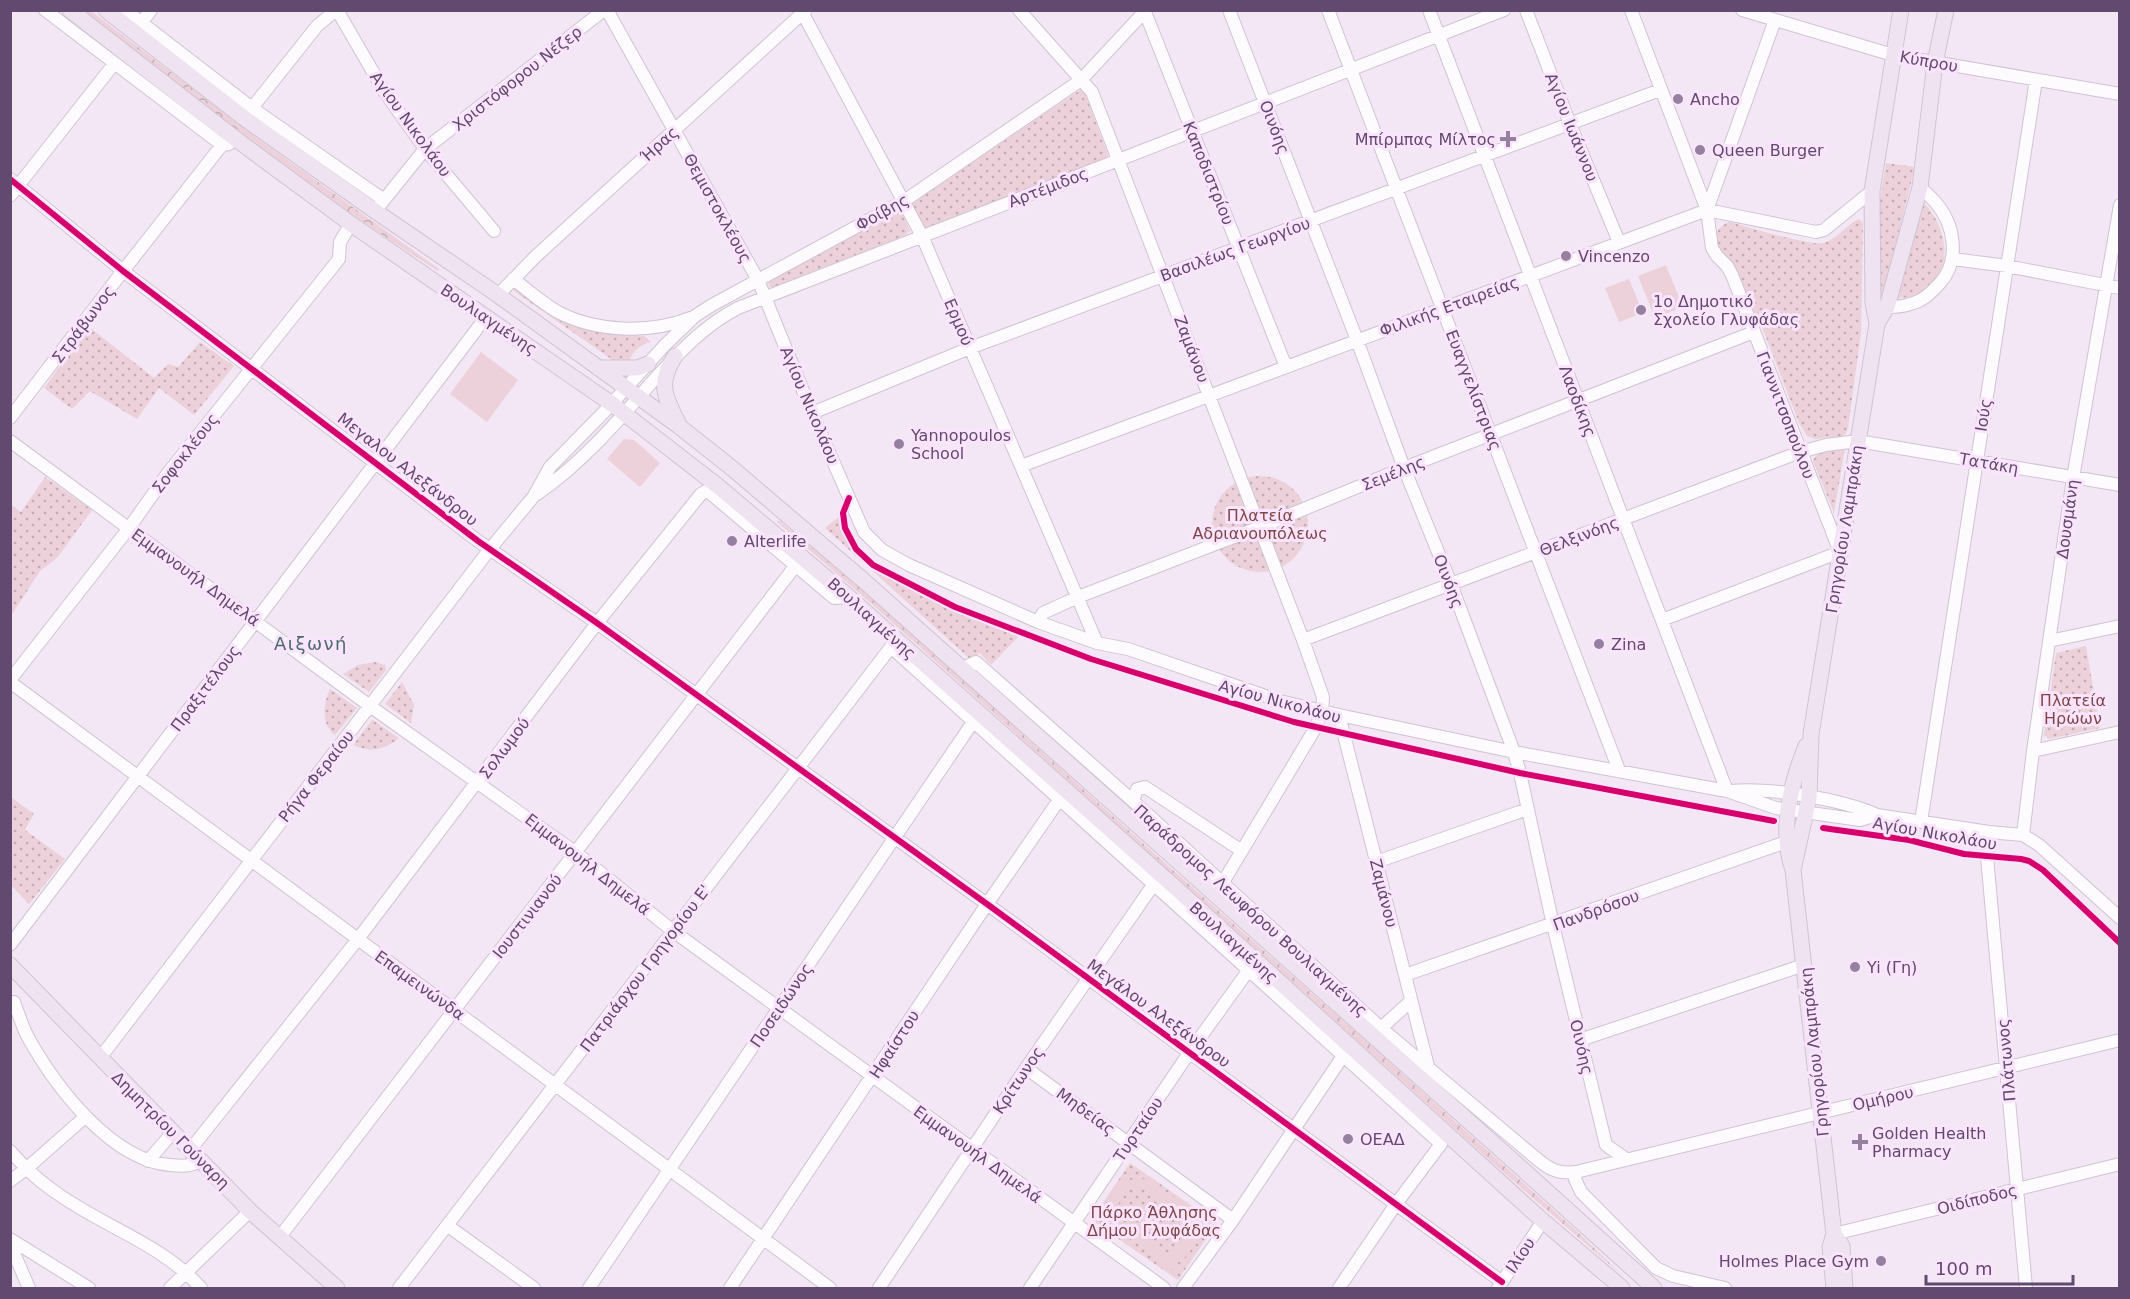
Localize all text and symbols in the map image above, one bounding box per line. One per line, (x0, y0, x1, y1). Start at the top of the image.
street label: Χριστόφορου Νέζερ (449, 22, 586, 135)
street label: Κύπρου (1898, 47, 1959, 76)
street label: Αγίου Νικολάου (366, 68, 455, 181)
street label: Αγίου Ιωάννου (1541, 70, 1602, 184)
place label: Ancho (1690, 90, 1740, 109)
marker: Ancho (1671, 92, 1685, 106)
street label: Οινόης (1256, 98, 1293, 157)
street label: Καποδιστρίου (1179, 119, 1238, 228)
street label: Ήρας (636, 123, 682, 167)
place label: Μπίρμπας Μίλτος (1355, 130, 1496, 149)
marker: Μπίρμπας Μίλτος (1501, 132, 1515, 146)
place label: Queen Burger (1712, 141, 1824, 160)
marker: Queen Burger (1693, 143, 1707, 157)
street label: Θεμιστοκλέους (680, 150, 756, 266)
street label: Αρτέμιδος (1006, 164, 1091, 211)
street label: Φοίβης (852, 190, 912, 235)
street label: Βασιλέως Γεωργίου (1158, 214, 1313, 285)
place label: Vincenzo (1578, 247, 1650, 266)
marker: Vincenzo (1559, 249, 1573, 263)
street label: Φιλικής Εταιρείας (1377, 272, 1521, 341)
street label: Βουλιαγμένης (437, 280, 541, 359)
street label: Στράβωνος (48, 282, 119, 367)
place label: 1ο Δημοτικό Σχολείο Γλυφάδας (1653, 292, 1799, 329)
street label: Ερμού (940, 296, 977, 349)
marker: 1ο Δημοτικό Σχολείο Γλυφάδας (1634, 303, 1648, 317)
street label: Ζαμάνου (1170, 313, 1213, 385)
street label: Ευαγγελίστριας (1442, 327, 1505, 453)
street label: Αγίου Νικολάου (776, 344, 843, 467)
street label: Γιαννιτσοπούλου (1752, 349, 1819, 482)
street label: Λαοδίκης (1555, 363, 1600, 440)
street label: Ιούς (1972, 397, 1995, 433)
street label: Μεγαλου Αλεξάνδρου (334, 409, 482, 530)
street label: Σοφοκλέους (148, 410, 223, 497)
place label: Yannopoulos School (910, 426, 1011, 463)
marker: Yannopoulos School (892, 437, 906, 451)
street label: Γρηγορίου Λαμπράκη (1822, 444, 1867, 614)
street label: Τατάκη (1957, 449, 2020, 478)
street label: Σεμέλης (1359, 452, 1428, 495)
street label: Δουσμάνη (2053, 478, 2082, 560)
park label: Πλατεία Αδριανουπόλεως (1192, 506, 1328, 543)
street label: Θελξινόης (1537, 513, 1621, 560)
street label: Εμμανουήλ Δημελά (128, 525, 263, 630)
place label: Alterlife (744, 532, 806, 551)
marker: Alterlife (725, 534, 739, 548)
street label: Οινόης (1430, 552, 1467, 611)
street label: Βουλιαγμένης (824, 574, 920, 663)
district label: Αιξωνή (274, 633, 348, 654)
place label: Zina (1611, 635, 1646, 654)
marker: Zina (1592, 637, 1606, 651)
street label: Πραξιτέλους (167, 641, 244, 735)
street label: Αγίου Νικολάου (1217, 676, 1343, 727)
park label: Πλατεία Ηρώων (2040, 691, 2106, 728)
street label: Σολωμού (475, 714, 534, 783)
street label: Ρήγα Φεραίου (275, 727, 358, 826)
street label: Παράδρομος Λεωφόρου Βουλιαγμένης (1130, 800, 1372, 1020)
street label: Εμμανουήλ Δημελά (521, 810, 654, 919)
street label: Αγίου Νικολάου (1871, 813, 1998, 854)
street label: Ζαμάνου (1366, 857, 1401, 929)
street label: Ιουστινιανού (489, 870, 566, 962)
street label: Πατριάρχου Γρηγορίου E' (576, 881, 715, 1056)
street label: Πανδρόσου (1550, 886, 1642, 935)
street label: Βουλιαγμένης (1186, 897, 1282, 987)
street label: Επαμεινώνδα (371, 947, 468, 1024)
street label: Μεγάλου Αλεξάνδρου (1083, 955, 1234, 1072)
place label: Yi (Γη) (1866, 958, 1917, 977)
street label: Ποσειδώνος (746, 960, 817, 1051)
marker: Yi (Γη) (1848, 960, 1862, 974)
street label: Γρηγορίου Λαμπράκη (1796, 967, 1833, 1137)
street label: Ηφαίστου (865, 1007, 923, 1082)
street label: Οινόης (1566, 1018, 1597, 1077)
street label: Πλάτωνος (1993, 1018, 2020, 1102)
street label: Κρίτωνος (989, 1043, 1048, 1118)
street label: Δημητρίου Γούναρη (108, 1068, 233, 1193)
street label: Ομήρου (1851, 1082, 1916, 1115)
street label: Μηδείας (1053, 1084, 1119, 1139)
street label: Τυρταίου (1109, 1093, 1167, 1166)
street label: Εμμανουήλ Δημελά (910, 1102, 1045, 1207)
place label: Golden Health Pharmacy (1872, 1124, 1986, 1161)
place label: ΟΕΑΔ (1360, 1130, 1405, 1149)
marker: ΟΕΑΔ (1341, 1132, 1355, 1146)
marker: Golden Health Pharmacy (1853, 1135, 1867, 1149)
street label: Οιδίποδος (1935, 1180, 2019, 1219)
park label: Πάρκο Άθλησης Δήμου Γλυφάδας (1087, 1203, 1221, 1240)
street label: Ιλίου (1502, 1234, 1539, 1277)
scale bar (1926, 1248, 2073, 1286)
place label: Holmes Place Gym (1719, 1252, 1869, 1271)
marker: Holmes Place Gym (1874, 1254, 1888, 1268)
text: 100 m (1935, 1258, 1993, 1279)

